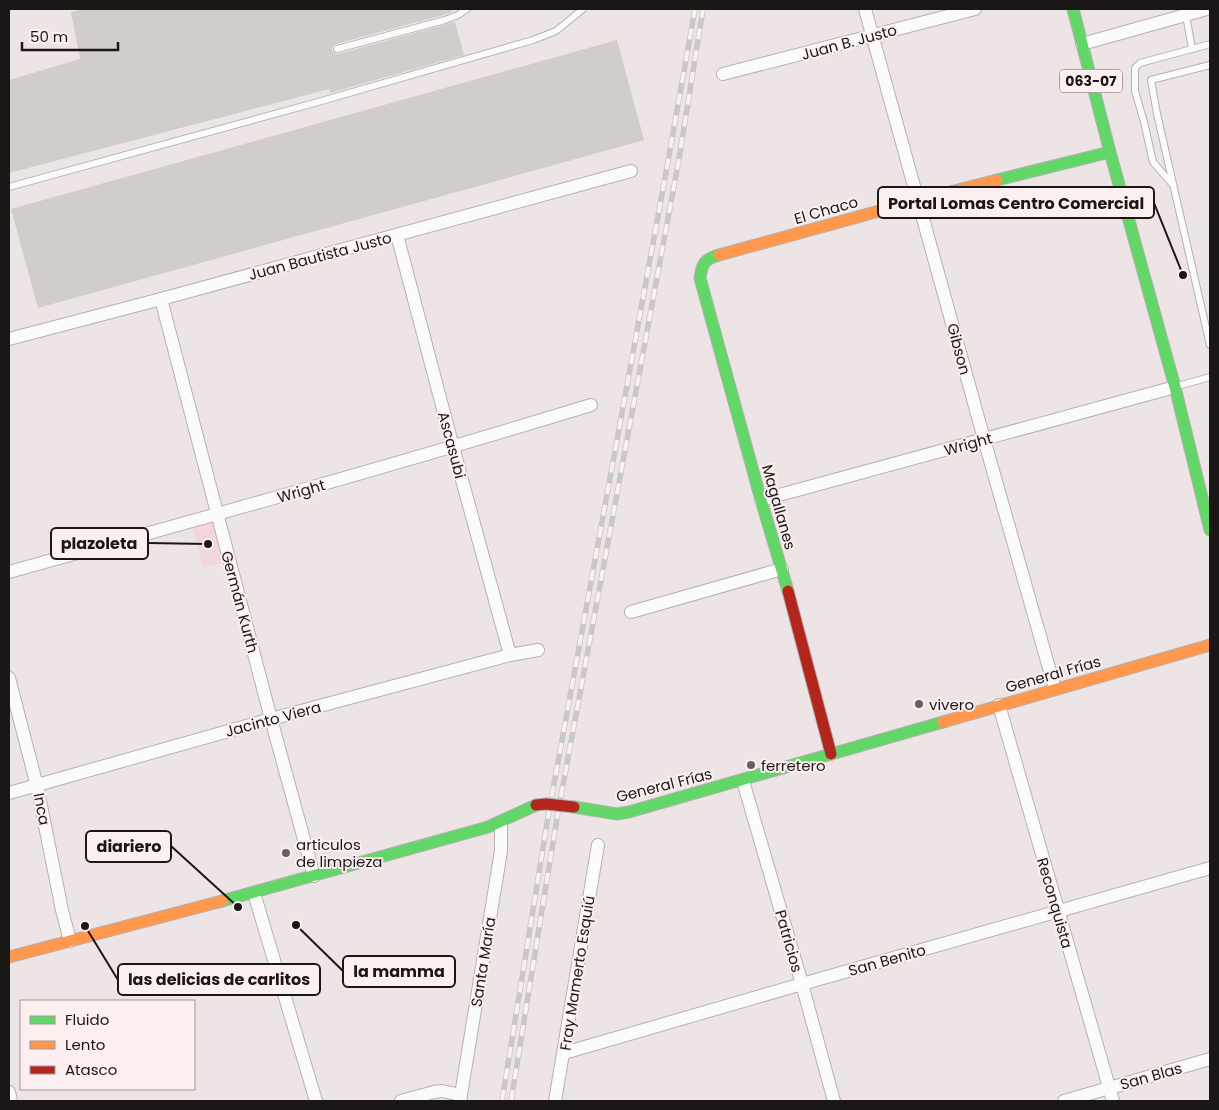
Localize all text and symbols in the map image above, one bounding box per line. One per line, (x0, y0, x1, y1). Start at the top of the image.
street label: Juan B. Justo (799, 19, 899, 65)
scale bar (22, 20, 119, 52)
text: 50 m (30, 26, 68, 47)
road number: 063-07 (1060, 70, 1122, 92)
callout: Portal Lomas Centro Comercial (878, 187, 1154, 218)
street label: El Chaco (792, 191, 860, 229)
text: Portal Lomas Centro Comercial (888, 192, 1144, 215)
street label: Juan Bautista Justo (246, 227, 394, 285)
street label: Gibson (942, 321, 976, 377)
street label: Ascasubi (433, 409, 471, 481)
street label: Wright (942, 427, 994, 461)
street label: Magallanes (757, 462, 801, 552)
street label: Wright (274, 474, 328, 508)
callout: plazoleta (51, 528, 148, 559)
text: plazoleta (61, 532, 137, 555)
street label: Germán Kurth (216, 549, 264, 655)
street label: General Frías (1003, 650, 1103, 698)
place label: vivero (929, 694, 974, 715)
street label: Jacinto Viera (223, 696, 323, 742)
marker: vivero (913, 698, 925, 710)
place label: ferretero (761, 755, 826, 776)
marker: ferretero (745, 759, 757, 771)
street label: General Frías (614, 763, 714, 807)
street label: Inca (29, 791, 55, 827)
callout: diariero (86, 831, 171, 862)
place label: articulos de limpieza (296, 834, 382, 872)
text: diariero (97, 835, 161, 858)
marker: articulos de limpieza (280, 847, 292, 859)
street label: Reconquista (1032, 855, 1078, 951)
street label: Fray Mamerto Esquiú (554, 894, 600, 1052)
street label: Patricios (770, 907, 808, 975)
street label: Santa María (466, 916, 500, 1008)
street label: San Benito (846, 939, 928, 981)
callout: la mamma (343, 956, 455, 987)
text: la mamma (353, 960, 445, 983)
callout: las delicias de carlitos (118, 964, 320, 995)
text: las delicias de carlitos (128, 968, 310, 991)
legend (20, 1000, 195, 1090)
text: Fluido (65, 1009, 109, 1030)
text: Lento (65, 1034, 105, 1055)
street label: San Blas (1118, 1057, 1185, 1095)
text: Atasco (65, 1059, 117, 1080)

